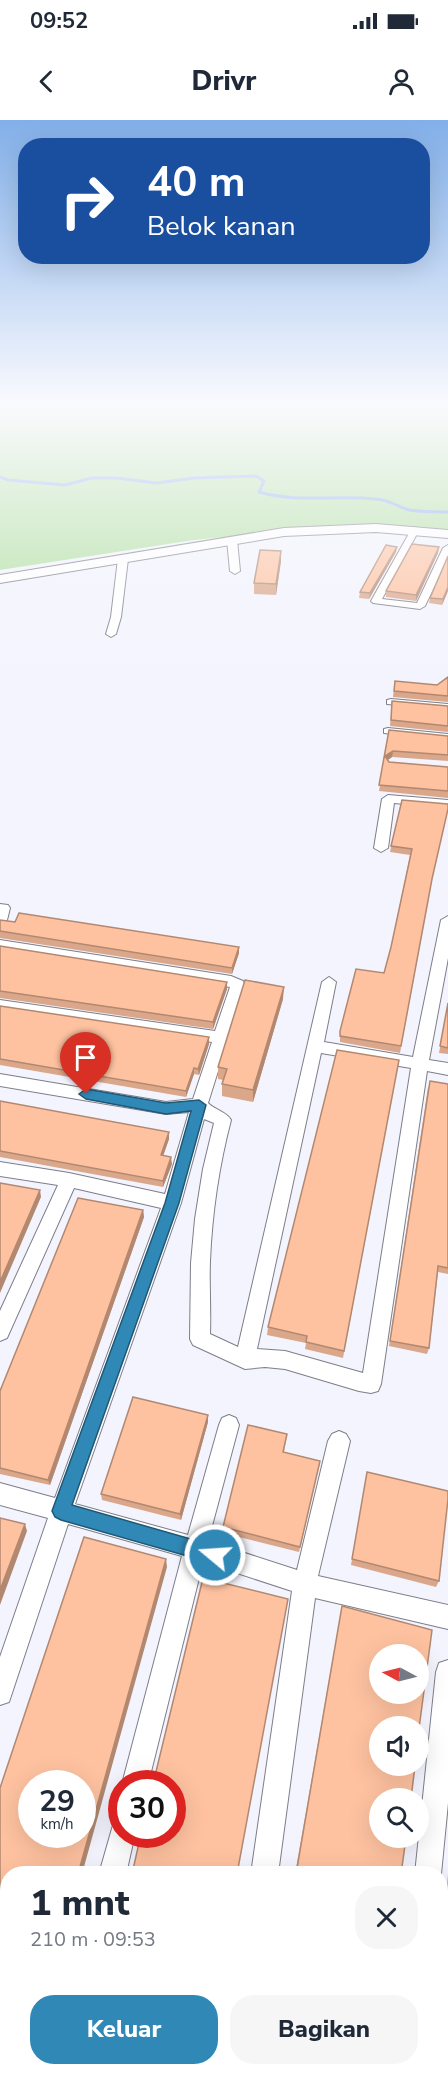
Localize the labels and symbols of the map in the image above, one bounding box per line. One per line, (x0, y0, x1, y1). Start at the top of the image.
pin (60, 1032, 111, 1094)
position arrow (183, 1523, 247, 1587)
north arrow (369, 1644, 429, 1704)
speed limit sign: 30 (108, 1770, 186, 1848)

